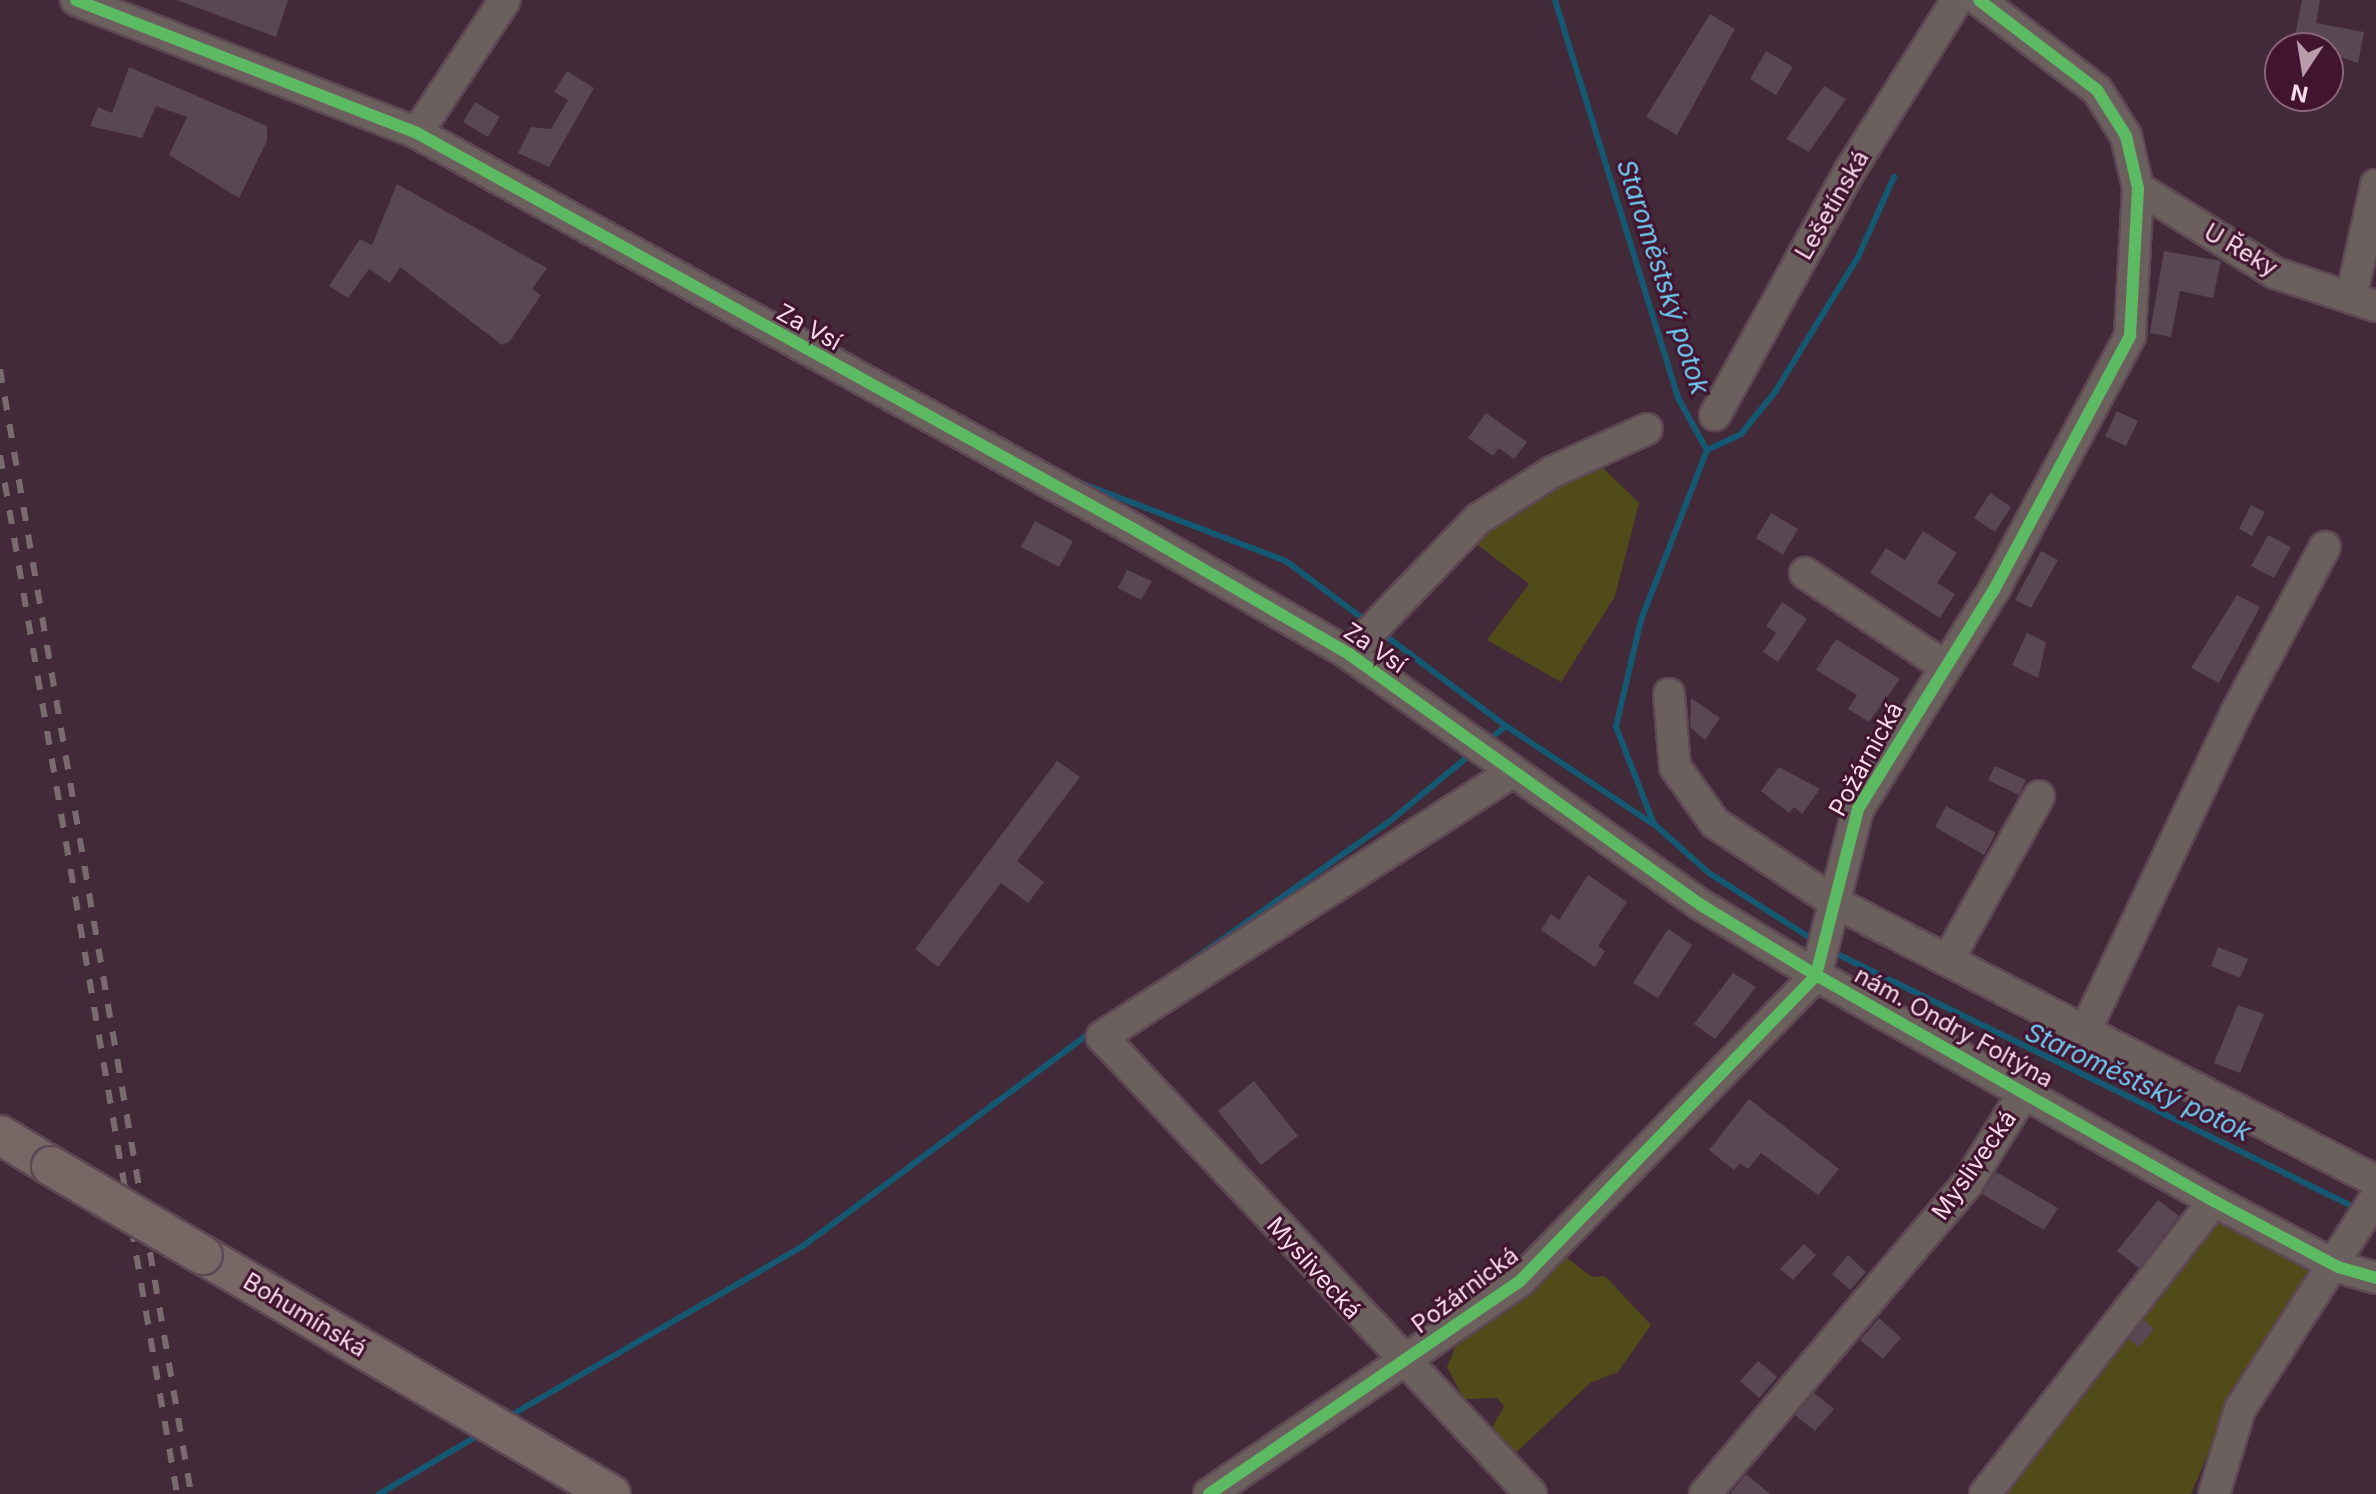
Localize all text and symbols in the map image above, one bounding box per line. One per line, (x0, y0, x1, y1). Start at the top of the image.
north arrow (2264, 32, 2344, 112)
text: N (2289, 79, 2310, 108)
street label: Lešetínská (1789, 145, 1875, 265)
water label: Staroměstský potok (1610, 156, 1716, 398)
street label: U Řeky (2199, 217, 2283, 283)
street label: Za Vsí (772, 298, 846, 356)
street label: Za Vsí (1338, 617, 1412, 679)
street label: Požárnická (1823, 697, 1909, 821)
street label: nám. Ondry Foltýna (1850, 960, 2058, 1094)
water label: Staroměstský potok (2020, 1016, 2256, 1148)
street label: Myslivecká (1926, 1105, 2022, 1225)
street label: Myslivecká (1261, 1211, 1367, 1325)
street label: Požárnická (1406, 1241, 1524, 1339)
street label: Bohumínská (238, 1267, 372, 1363)

